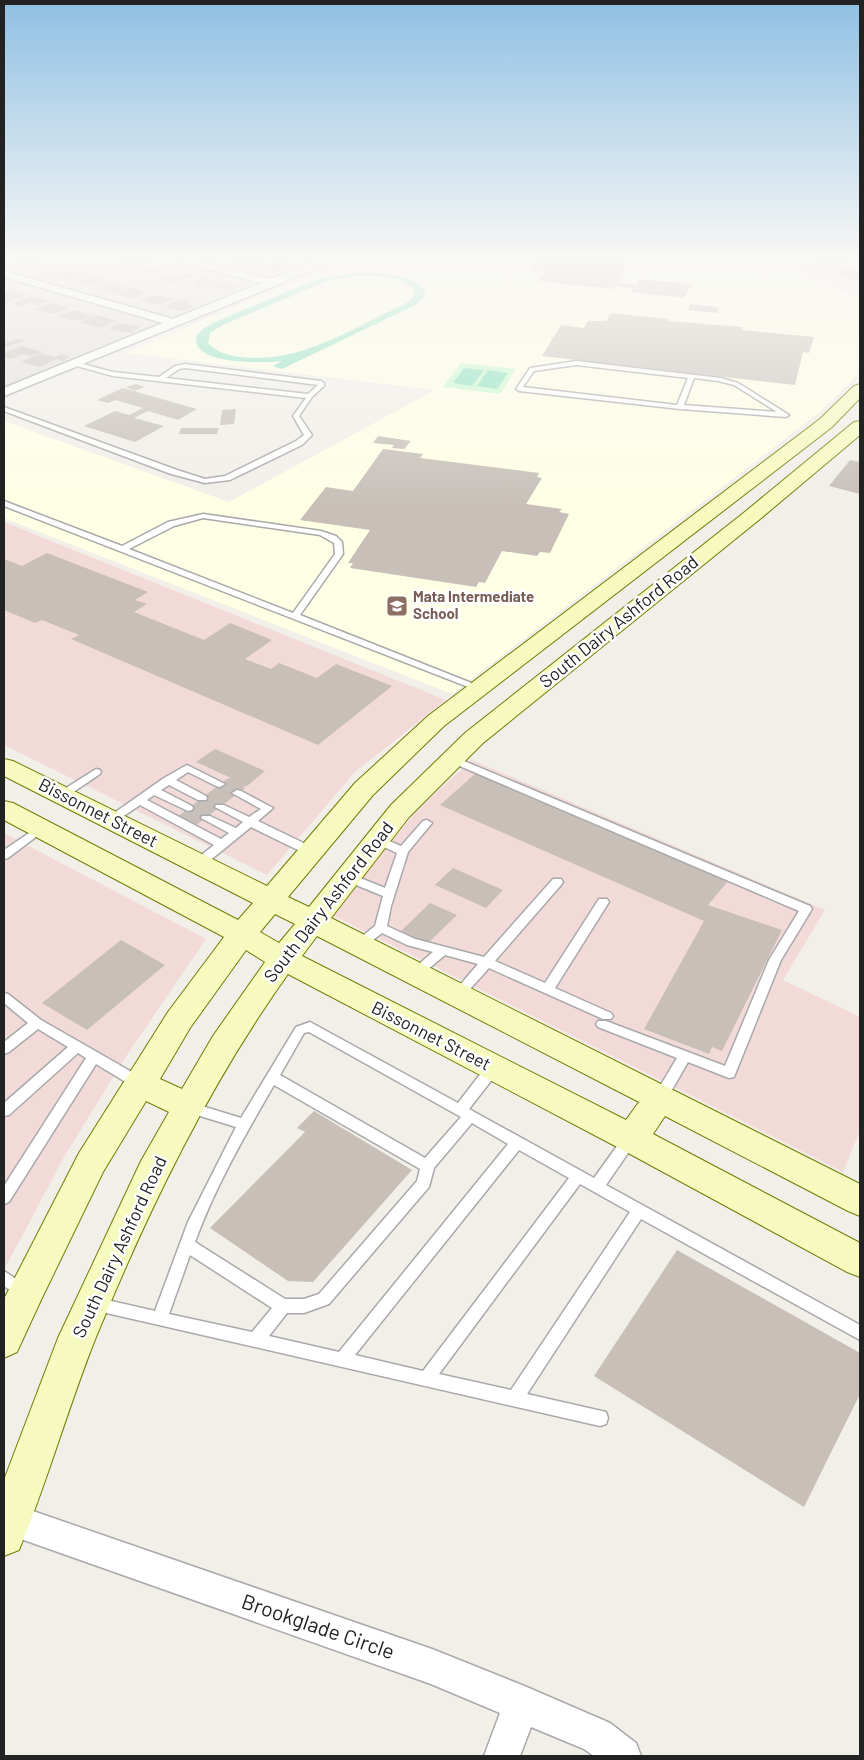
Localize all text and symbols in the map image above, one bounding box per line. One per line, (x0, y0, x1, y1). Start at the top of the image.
street label: South Dairy Ashford Road (535, 550, 702, 692)
place label: Mata Intermediate School (413, 587, 534, 622)
school or university icon: Mata Intermediate School (385, 594, 409, 618)
street label: Bissonnet Street (35, 773, 162, 852)
street label: South Dairy Ashford Road (259, 817, 398, 986)
street label: Bissonnet Street (368, 996, 495, 1075)
street label: South Dairy Ashford Road (67, 1152, 171, 1341)
street label: Brookglade Circle (239, 1588, 398, 1663)

